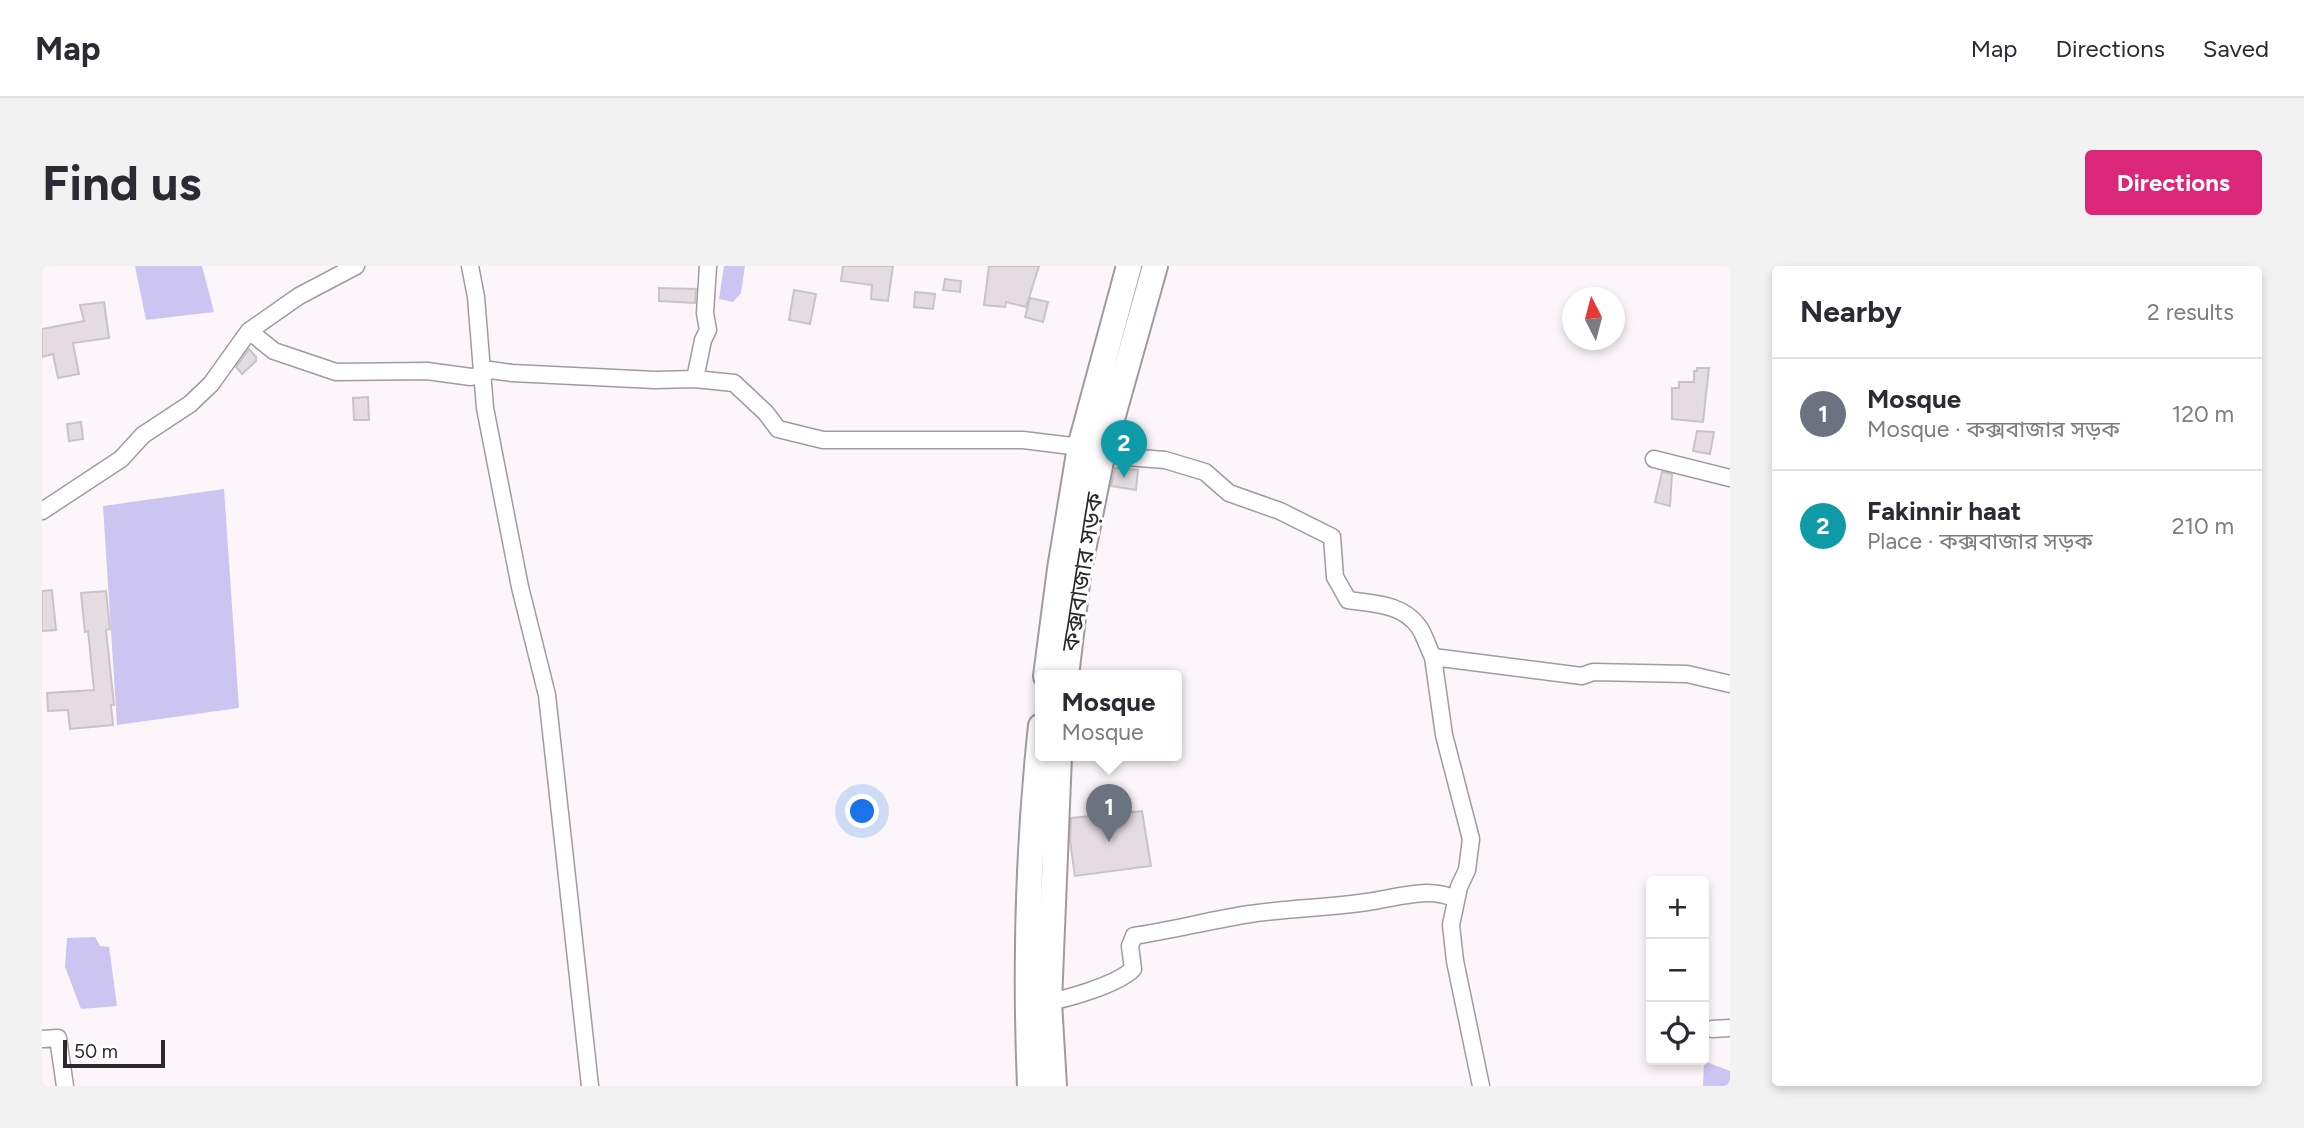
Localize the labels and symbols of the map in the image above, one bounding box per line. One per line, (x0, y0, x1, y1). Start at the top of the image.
north arrow (1562, 287, 1625, 350)
pin: 2 (1101, 420, 1147, 478)
street label: কক্সবাজার সড়ক (1055, 490, 1109, 654)
pin: 1 (1086, 784, 1132, 842)
your location (845, 794, 879, 828)
scale bar (63, 1037, 164, 1069)

